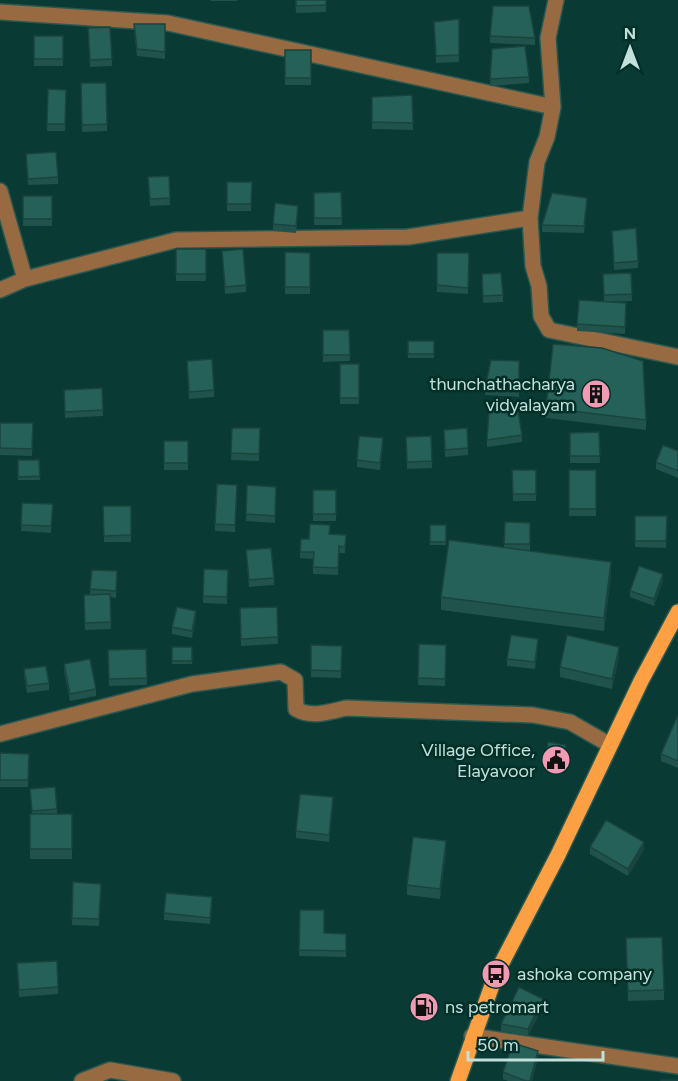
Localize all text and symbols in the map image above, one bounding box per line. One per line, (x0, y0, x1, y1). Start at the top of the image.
north arrow (600, 18, 660, 78)
text: N (624, 24, 636, 43)
place label: thunchathacharya vidyalayam (430, 373, 575, 416)
building icon: thunchathacharya vidyalayam (580, 378, 612, 410)
place label: Village Office, Elayavoor (421, 739, 535, 782)
public building icon: Village Office, Elayavoor (540, 744, 572, 776)
bus stop icon: ashoka company (480, 958, 512, 990)
place label: ashoka company (517, 963, 652, 985)
fuel station icon: ns petromart (408, 991, 440, 1023)
place label: ns petromart (445, 996, 549, 1018)
scale bar (468, 1024, 603, 1062)
text: 50 m (477, 1034, 519, 1056)

